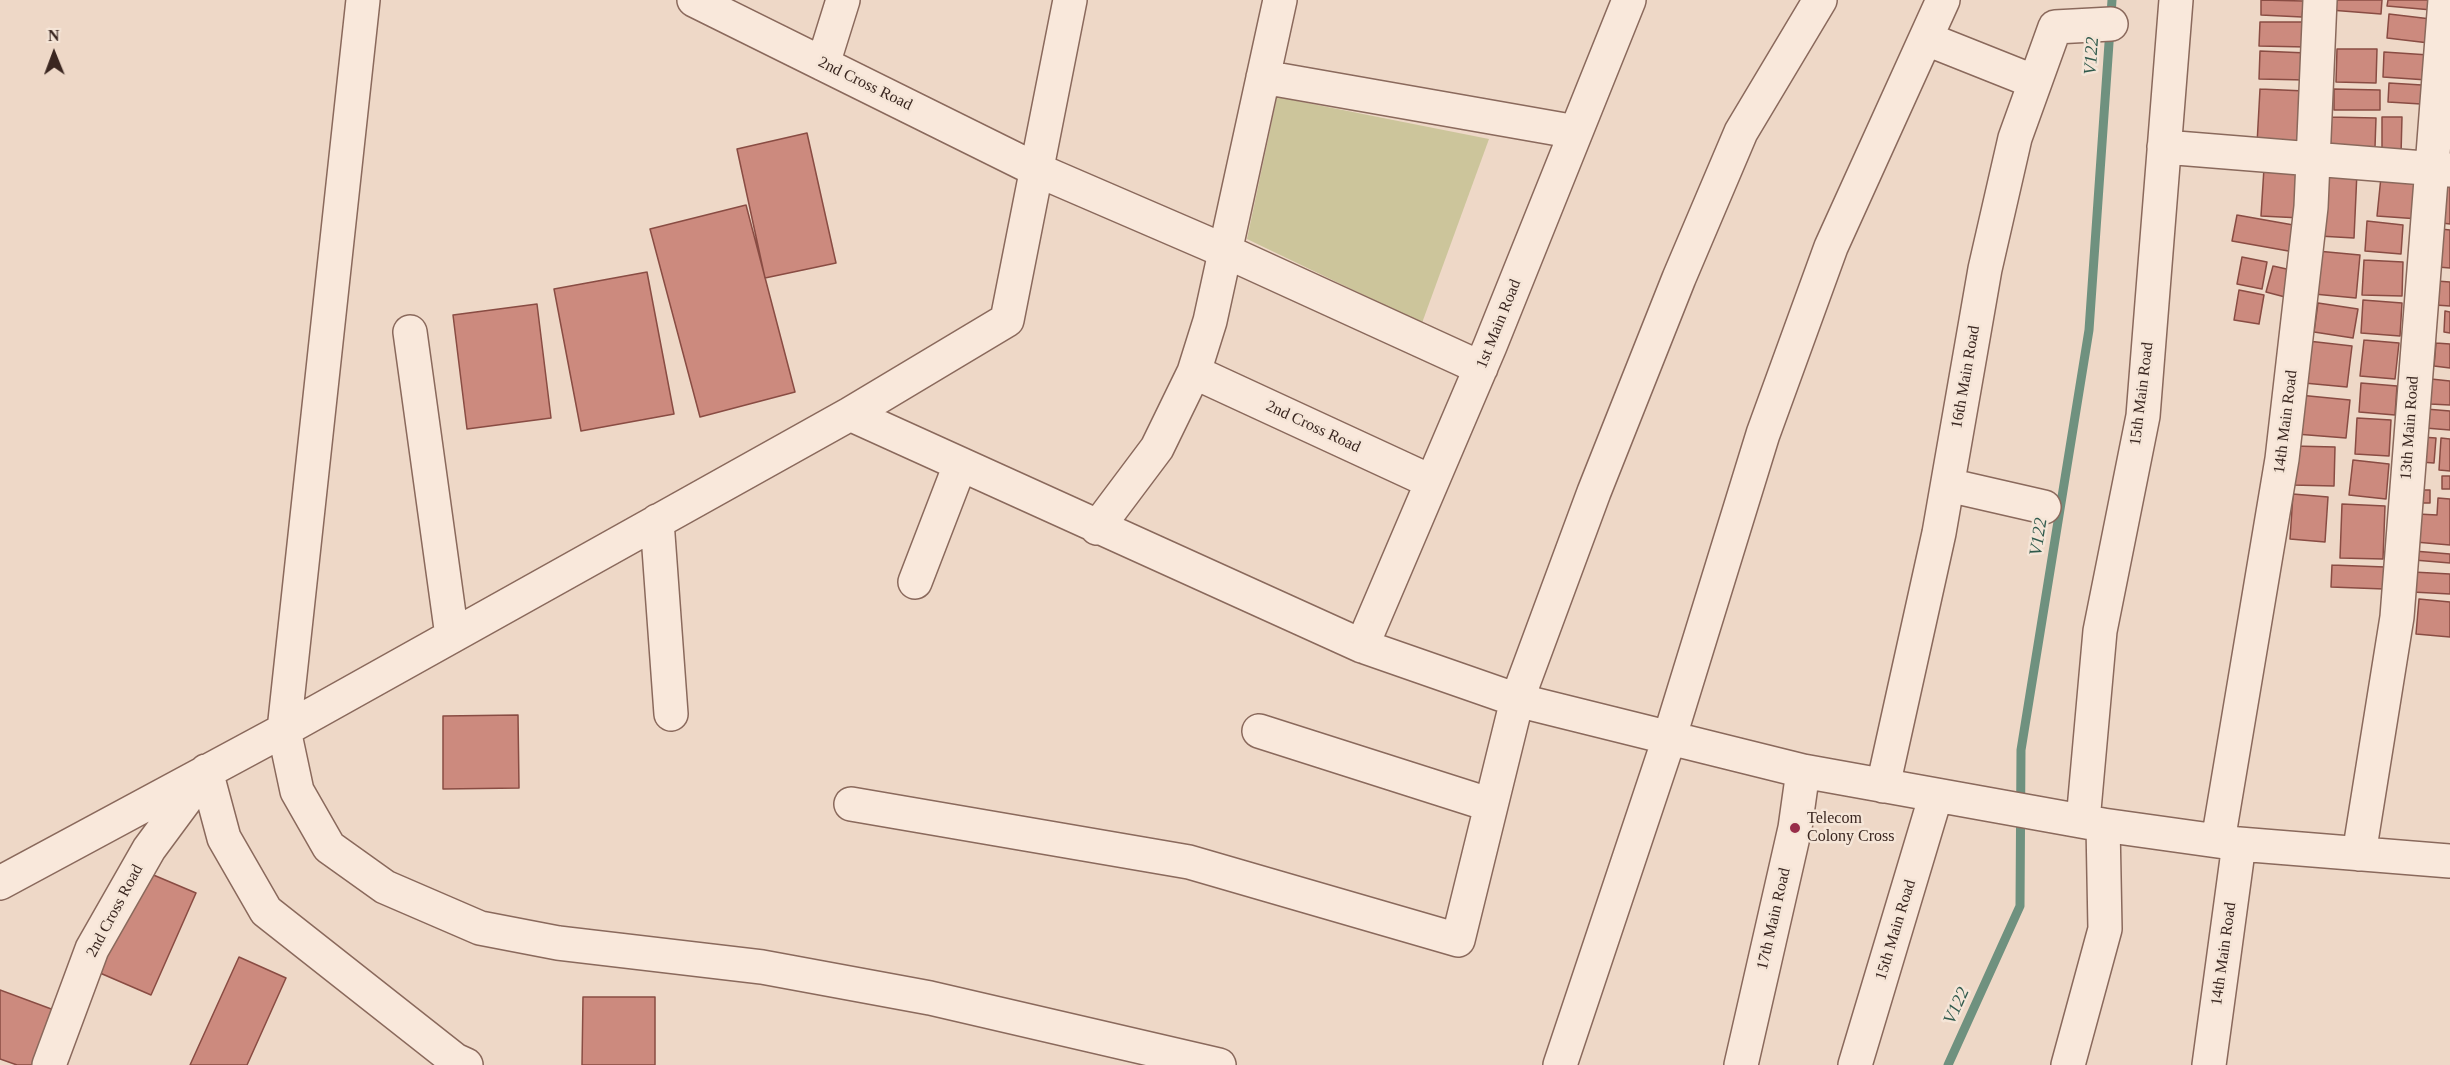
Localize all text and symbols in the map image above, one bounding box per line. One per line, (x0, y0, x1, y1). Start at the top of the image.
north arrow (24, 24, 84, 84)
text: N (48, 27, 60, 44)
water label: V122 (2080, 36, 2104, 76)
street label: 2nd Cross Road (815, 53, 915, 115)
street label: 1st Main Road (1472, 277, 1526, 371)
street label: 16th Main Road (1948, 324, 1984, 430)
street label: 15th Main Road (2126, 341, 2158, 447)
street label: 14th Main Road (2270, 369, 2302, 475)
street label: 13th Main Road (2397, 375, 2423, 481)
street label: 2nd Cross Road (1263, 397, 1363, 457)
water label: V122 (2025, 517, 2053, 557)
place label: Telecom Colony Cross (1807, 809, 1895, 847)
marker: Telecom Colony Cross (1788, 821, 1802, 835)
street label: 2nd Cross Road (83, 861, 147, 961)
street label: 17th Main Road (1753, 866, 1795, 972)
street label: 15th Main Road (1872, 877, 1920, 983)
street label: 14th Main Road (2207, 901, 2241, 1007)
water label: V122 (1939, 984, 1975, 1028)

